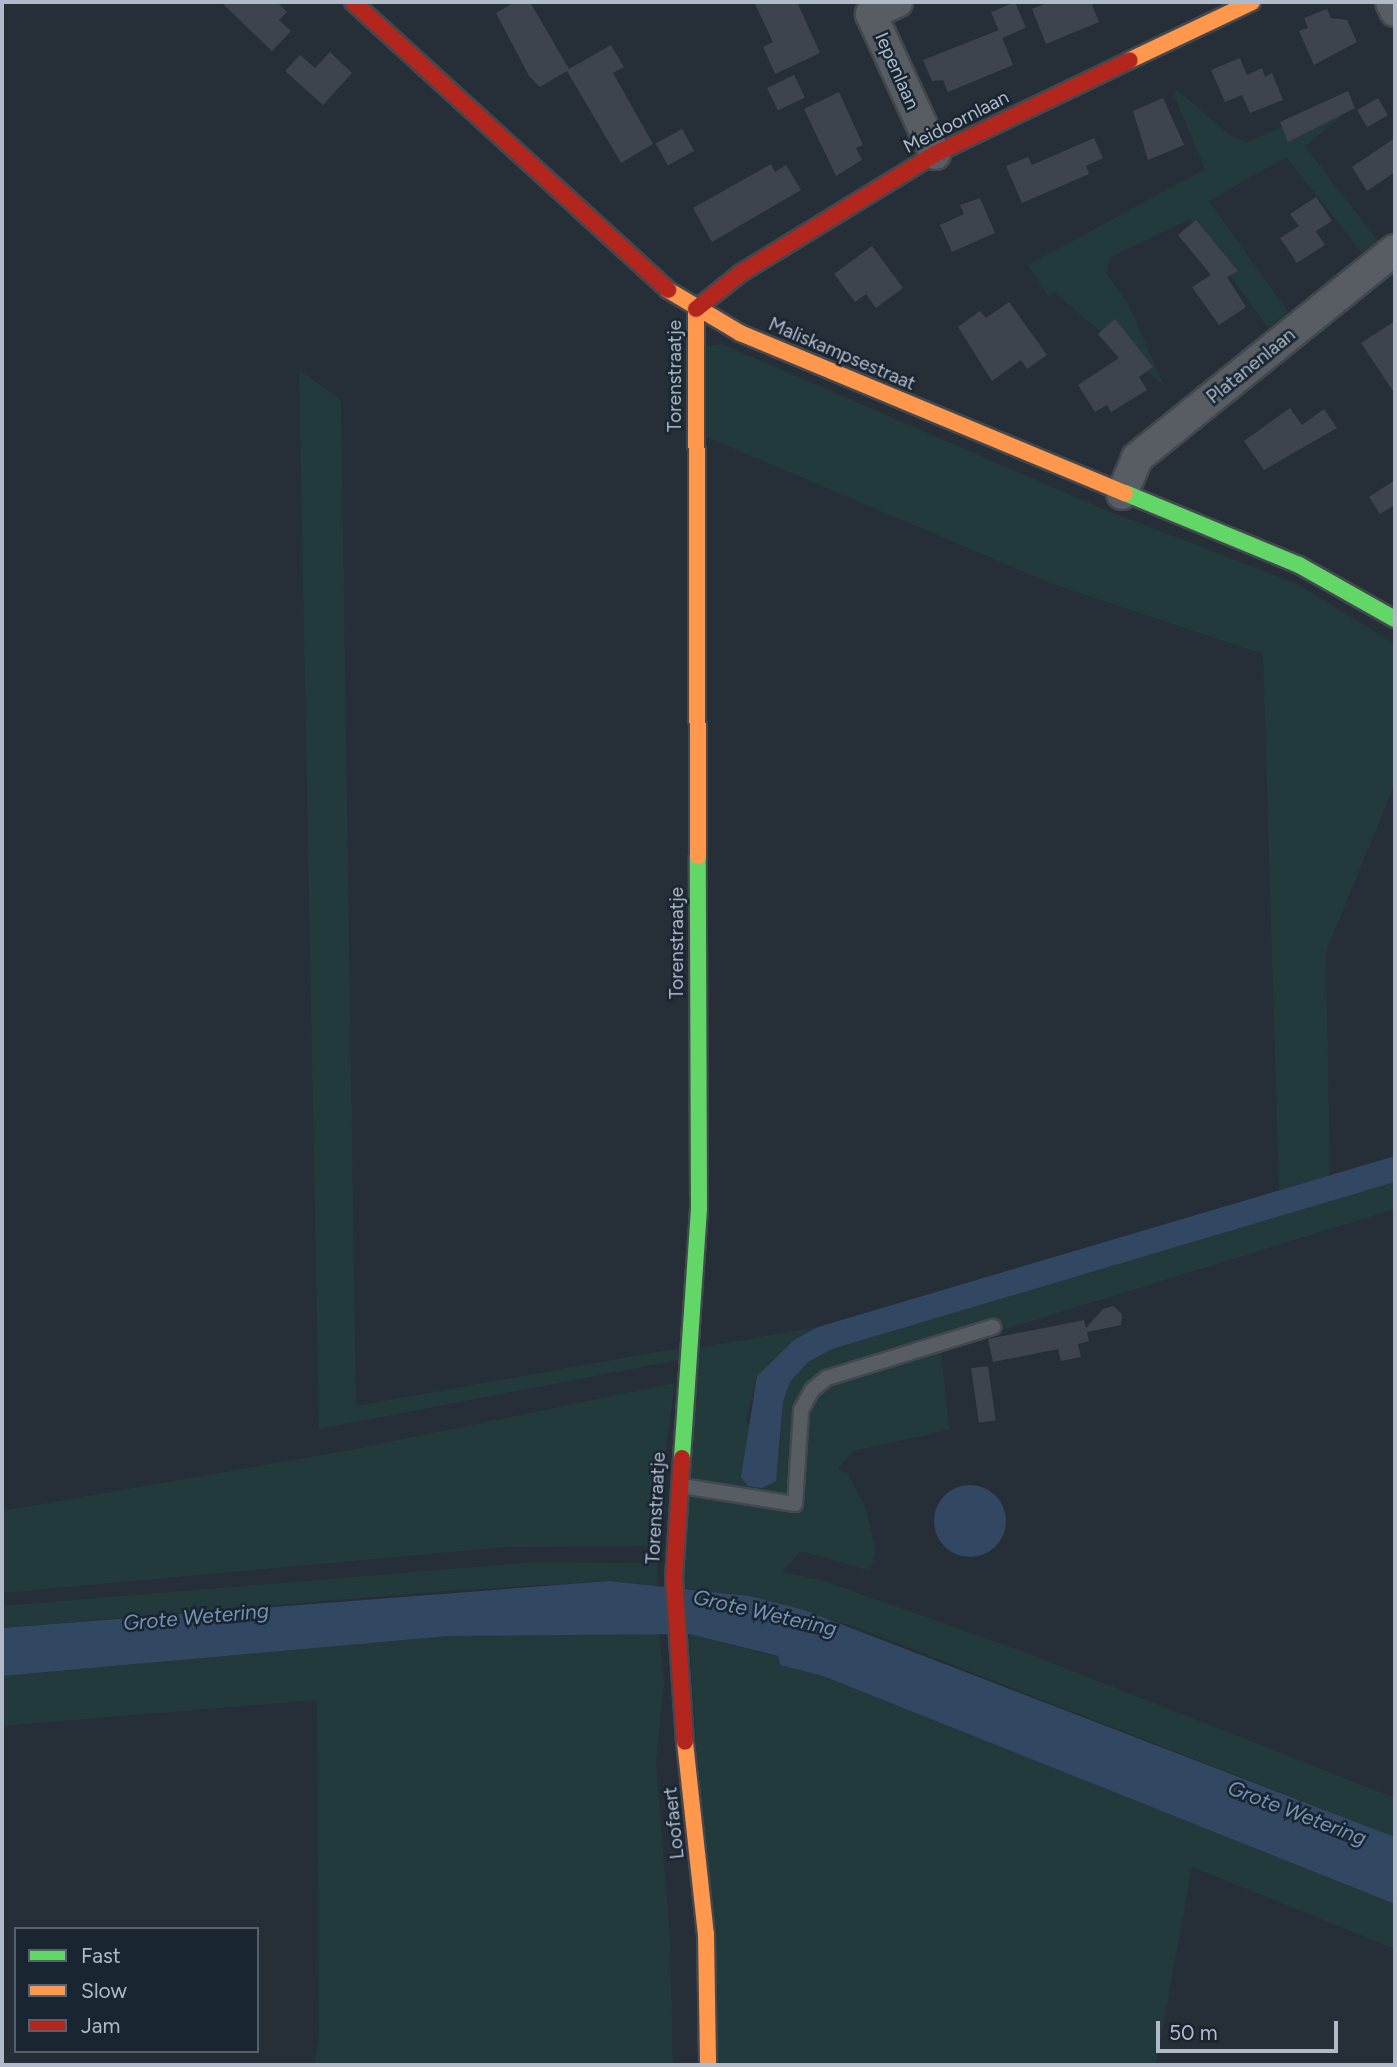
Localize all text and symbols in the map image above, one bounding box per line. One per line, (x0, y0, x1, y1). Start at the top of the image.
street label: Iepenlaan (870, 29, 924, 113)
street label: Meidoornlaan (899, 86, 1013, 158)
street label: Maliskampsestraat (765, 313, 919, 395)
street label: Torenstraatje (664, 320, 686, 432)
street label: Platanenlaan (1202, 323, 1300, 409)
street label: Torenstraatje (666, 887, 688, 999)
street label: Torenstraatje (642, 1451, 670, 1565)
water label: Grote Wetering (691, 1584, 839, 1642)
water label: Grote Wetering (122, 1598, 270, 1636)
water label: Grote Wetering (1224, 1775, 1370, 1851)
street label: Loofaert (659, 1786, 689, 1860)
legend (14, 1927, 259, 2053)
text: Fast (81, 1943, 121, 1968)
text: Slow (81, 1978, 127, 2003)
scale bar (1159, 2008, 1341, 2052)
text: Jam (81, 2013, 120, 2038)
text: 50 m (1169, 2020, 1218, 2045)

